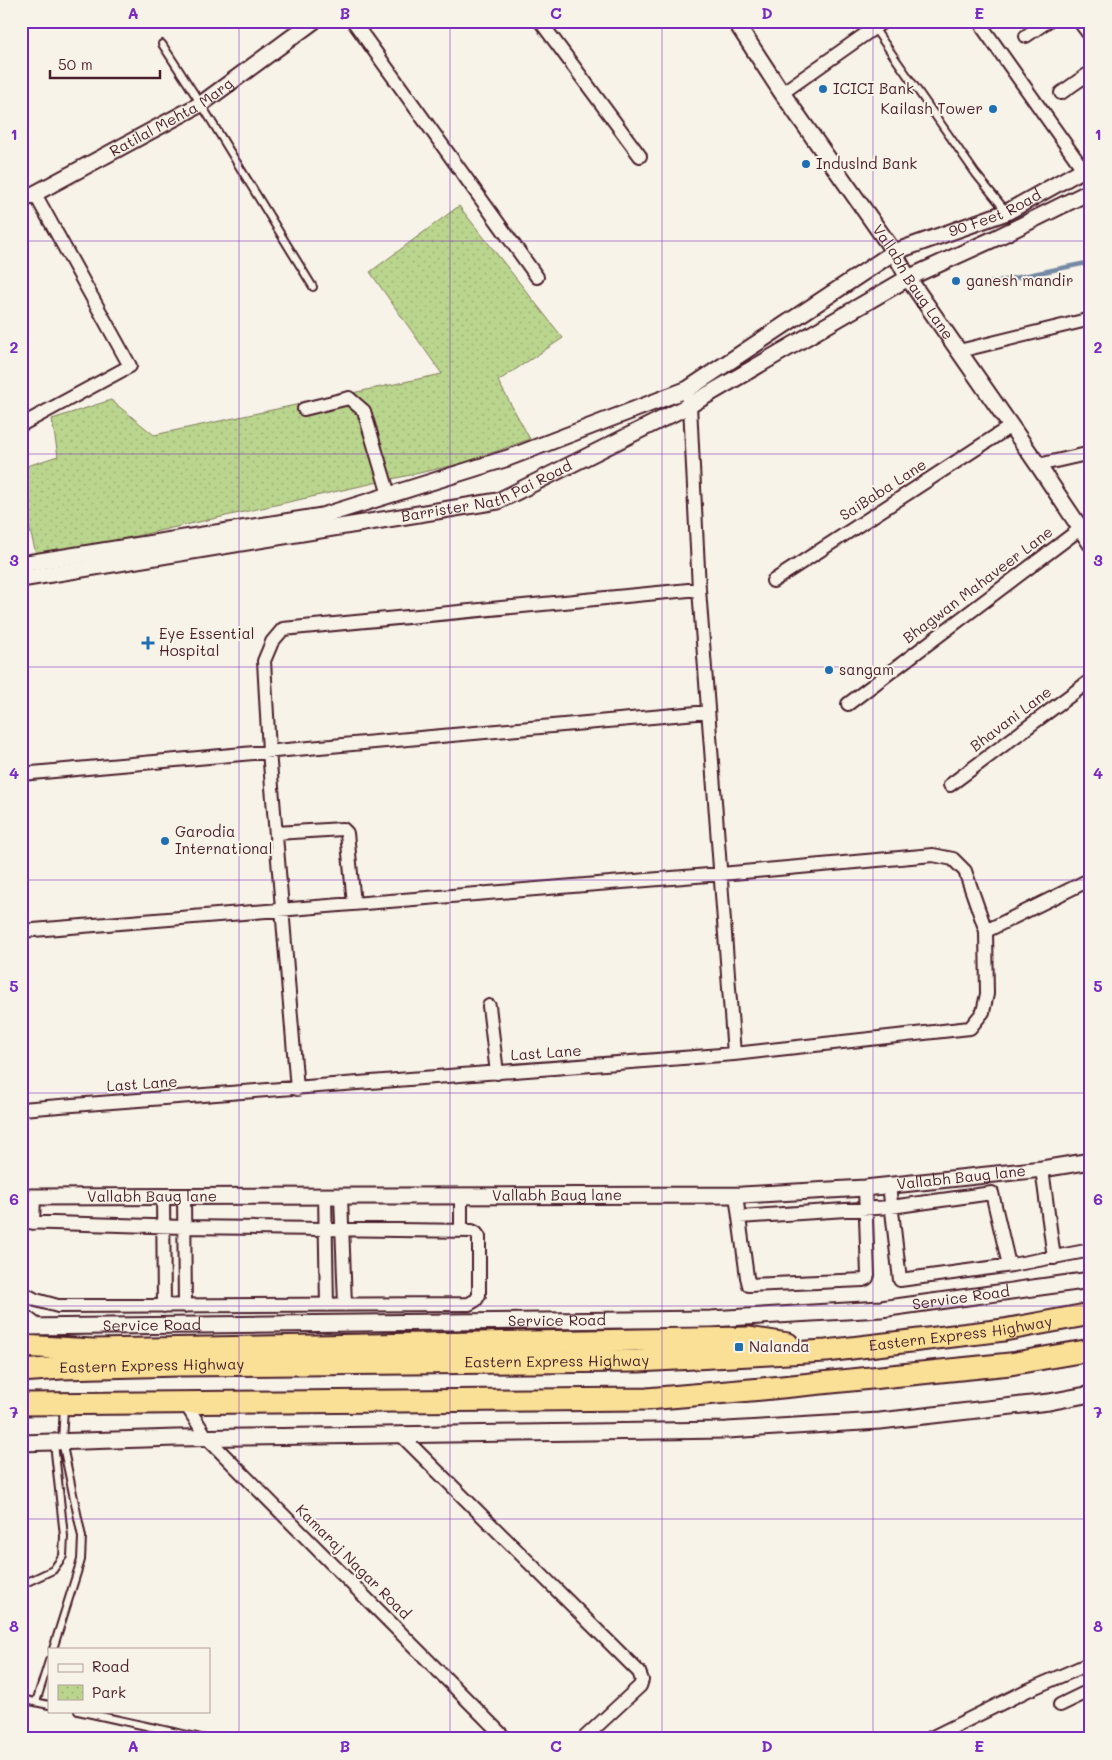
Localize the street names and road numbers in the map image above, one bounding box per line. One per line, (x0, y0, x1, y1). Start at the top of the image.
street label: Ratilal Mehta Marg (106, 73, 237, 161)
street label: 90 Feet Road (946, 184, 1044, 241)
street label: Vallabh Baug Lane (869, 220, 959, 343)
street label: SaiBaba Lane (835, 454, 930, 525)
street label: Barrister Nath Pai Road (399, 455, 575, 526)
street label: Bhagwan Mahaveer Lane (898, 521, 1056, 647)
street label: Bhavani Lane (966, 681, 1055, 755)
street label: Last Lane (510, 1040, 582, 1064)
street label: Last Lane (106, 1071, 178, 1095)
street label: Vallabh Baug lane (895, 1160, 1027, 1194)
street label: Vallabh Baug lane (492, 1184, 622, 1205)
street label: Vallabh Baug lane (87, 1185, 217, 1206)
street label: Service Road (911, 1280, 1011, 1314)
street label: Service Road (508, 1309, 606, 1330)
street label: Eastern Express Highway (868, 1310, 1054, 1355)
street label: Service Road (103, 1314, 201, 1335)
street label: Eastern Express Highway (464, 1349, 650, 1372)
street label: Eastern Express Highway (59, 1353, 245, 1377)
street label: Kamaraj Nagar Road (292, 1500, 415, 1623)

